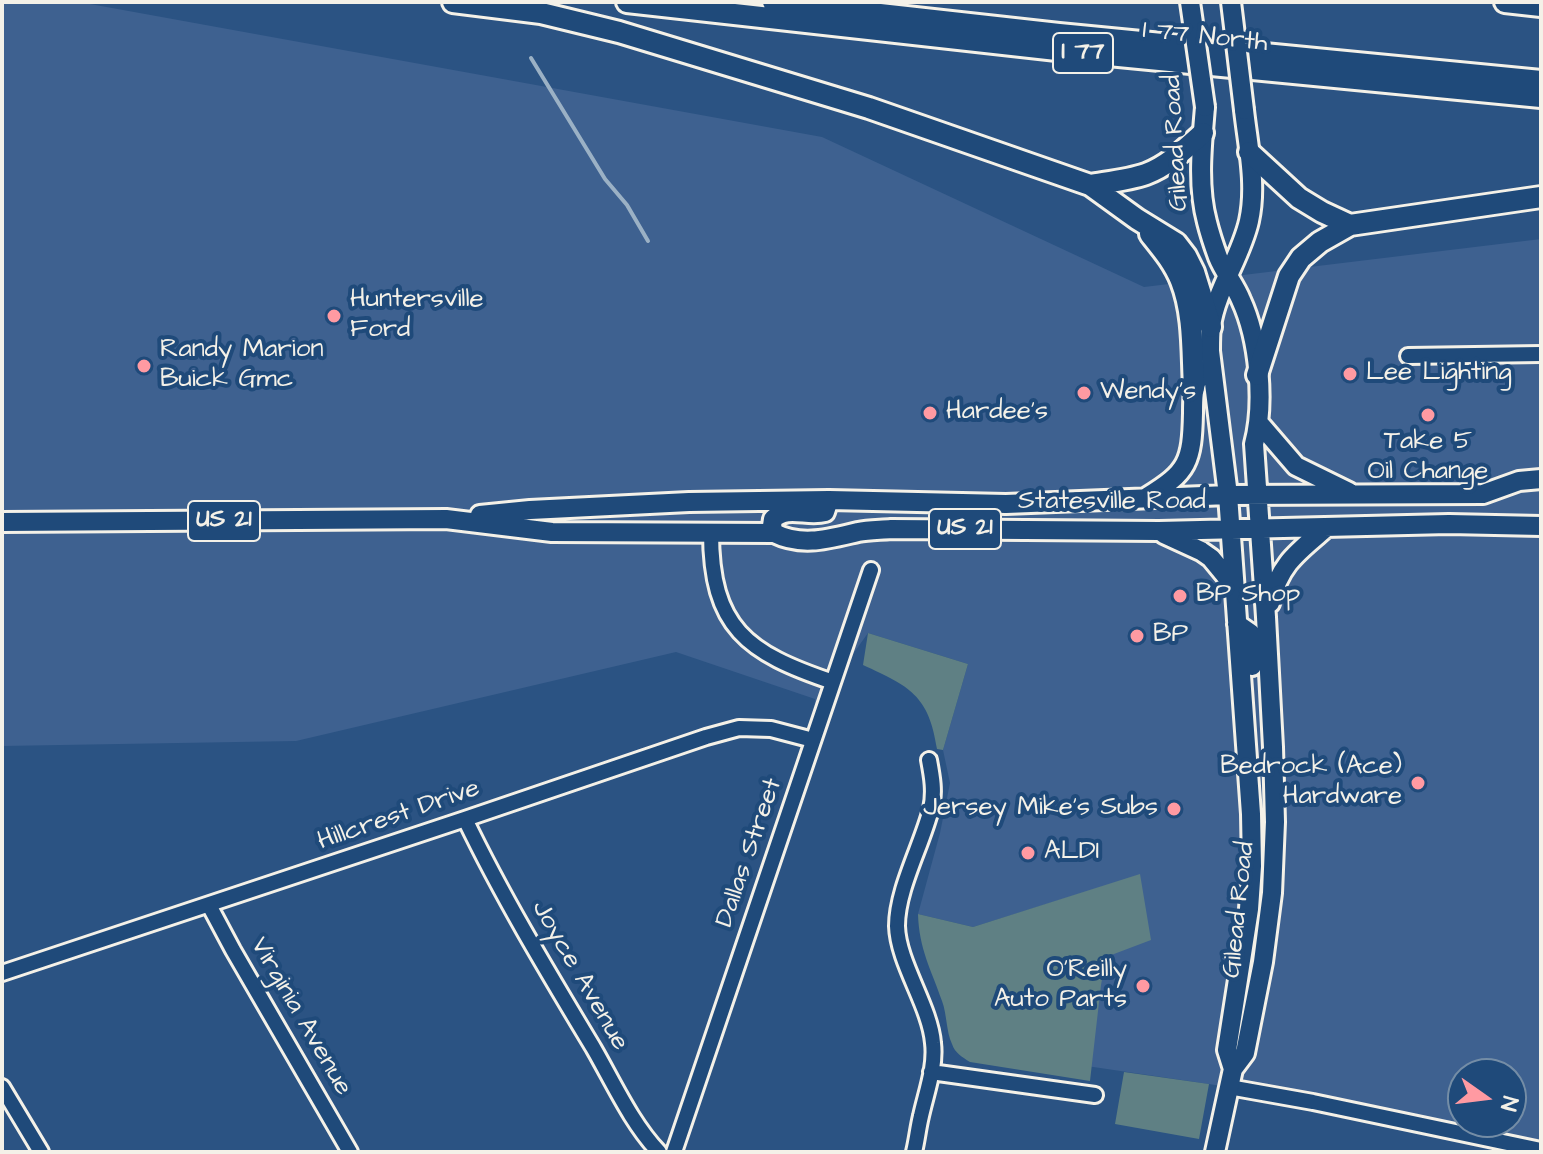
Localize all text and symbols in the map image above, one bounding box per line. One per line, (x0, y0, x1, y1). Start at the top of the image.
street label: I 77 North (1141, 16, 1269, 60)
road number: I 77 (1053, 33, 1113, 73)
street label: Gilead Road (1158, 74, 1196, 212)
place label: Huntersville Ford (350, 285, 484, 346)
marker: Huntersville Ford (325, 307, 343, 325)
place label: Randy Marion Buick Gmc (160, 335, 323, 396)
marker: Randy Marion Buick Gmc (135, 357, 153, 375)
place label: Lee Lighting (1366, 358, 1512, 390)
marker: Lee Lighting (1341, 365, 1359, 383)
place label: Wendy's (1100, 377, 1196, 409)
marker: Wendy's (1075, 384, 1093, 402)
place label: Hardee's (946, 397, 1048, 429)
marker: Hardee's (921, 404, 939, 422)
marker: Take 5 Oil Change (1419, 406, 1437, 424)
place label: Take 5 Oil Change (1368, 427, 1488, 488)
street label: Statesville Road (1018, 487, 1206, 519)
road number: US 21 (188, 501, 260, 541)
road number: US 21 (929, 509, 1001, 549)
place label: BP Shop (1196, 580, 1300, 612)
marker: BP Shop (1171, 587, 1189, 605)
place label: BP (1153, 620, 1188, 652)
marker: BP (1128, 627, 1146, 645)
place label: Bedrock (Ace) Hardware (1220, 752, 1402, 814)
street label: Hillcrest Drive (314, 774, 484, 858)
marker: Bedrock (Ace) Hardware (1409, 774, 1427, 792)
street label: Dallas Street (710, 775, 790, 931)
place label: Jersey Mike's Subs (923, 793, 1158, 825)
marker: Jersey Mike's Subs (1165, 800, 1183, 818)
place label: ALDI (1044, 837, 1099, 869)
street label: Gilead Road (1217, 840, 1263, 980)
marker: ALDI (1019, 844, 1037, 862)
street label: Joyce Avenue (523, 895, 635, 1057)
street label: Virginia Avenue (242, 933, 358, 1101)
place label: O'Reilly Auto Parts (994, 955, 1127, 1016)
marker: O'Reilly Auto Parts (1134, 977, 1152, 995)
north arrow (1447, 1058, 1527, 1138)
text: N (1492, 1093, 1526, 1114)

